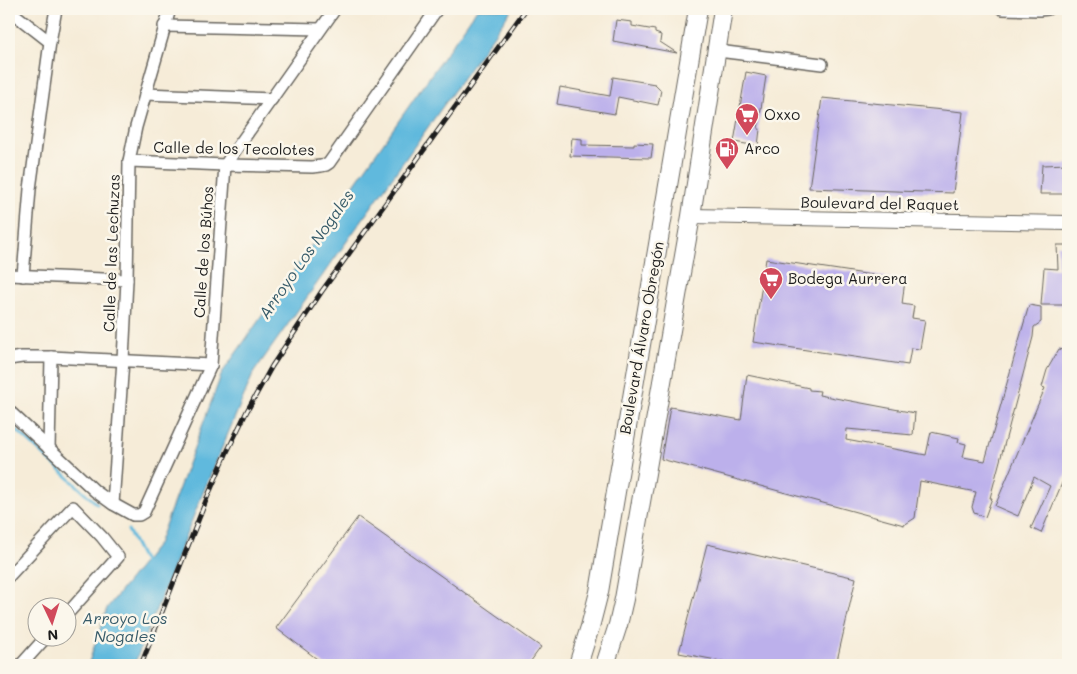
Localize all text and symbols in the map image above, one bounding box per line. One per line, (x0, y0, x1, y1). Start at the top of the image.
supermarket icon: Oxxo (734, 102, 760, 136)
place label: Oxxo (764, 104, 800, 124)
fuel station icon: Arco (714, 136, 740, 170)
street label: Calle de los Tecolotes (153, 137, 315, 159)
place label: Arco (744, 138, 780, 158)
street label: Calle de las Lechuzas (98, 174, 124, 332)
street label: Calle de los Búhos (188, 185, 218, 319)
water label: Arroyo Los Nogales (253, 185, 358, 322)
street label: Boulevard del Raquet (801, 192, 959, 214)
street label: Boulevard Álvaro Obregón (614, 240, 668, 436)
supermarket icon: Bodega Aurrera (758, 266, 784, 300)
place label: Bodega Aurrera (788, 268, 908, 288)
north arrow (28, 596, 78, 646)
water label: Arroyo Los Nogales (82, 607, 168, 646)
text: N (47, 626, 59, 645)

